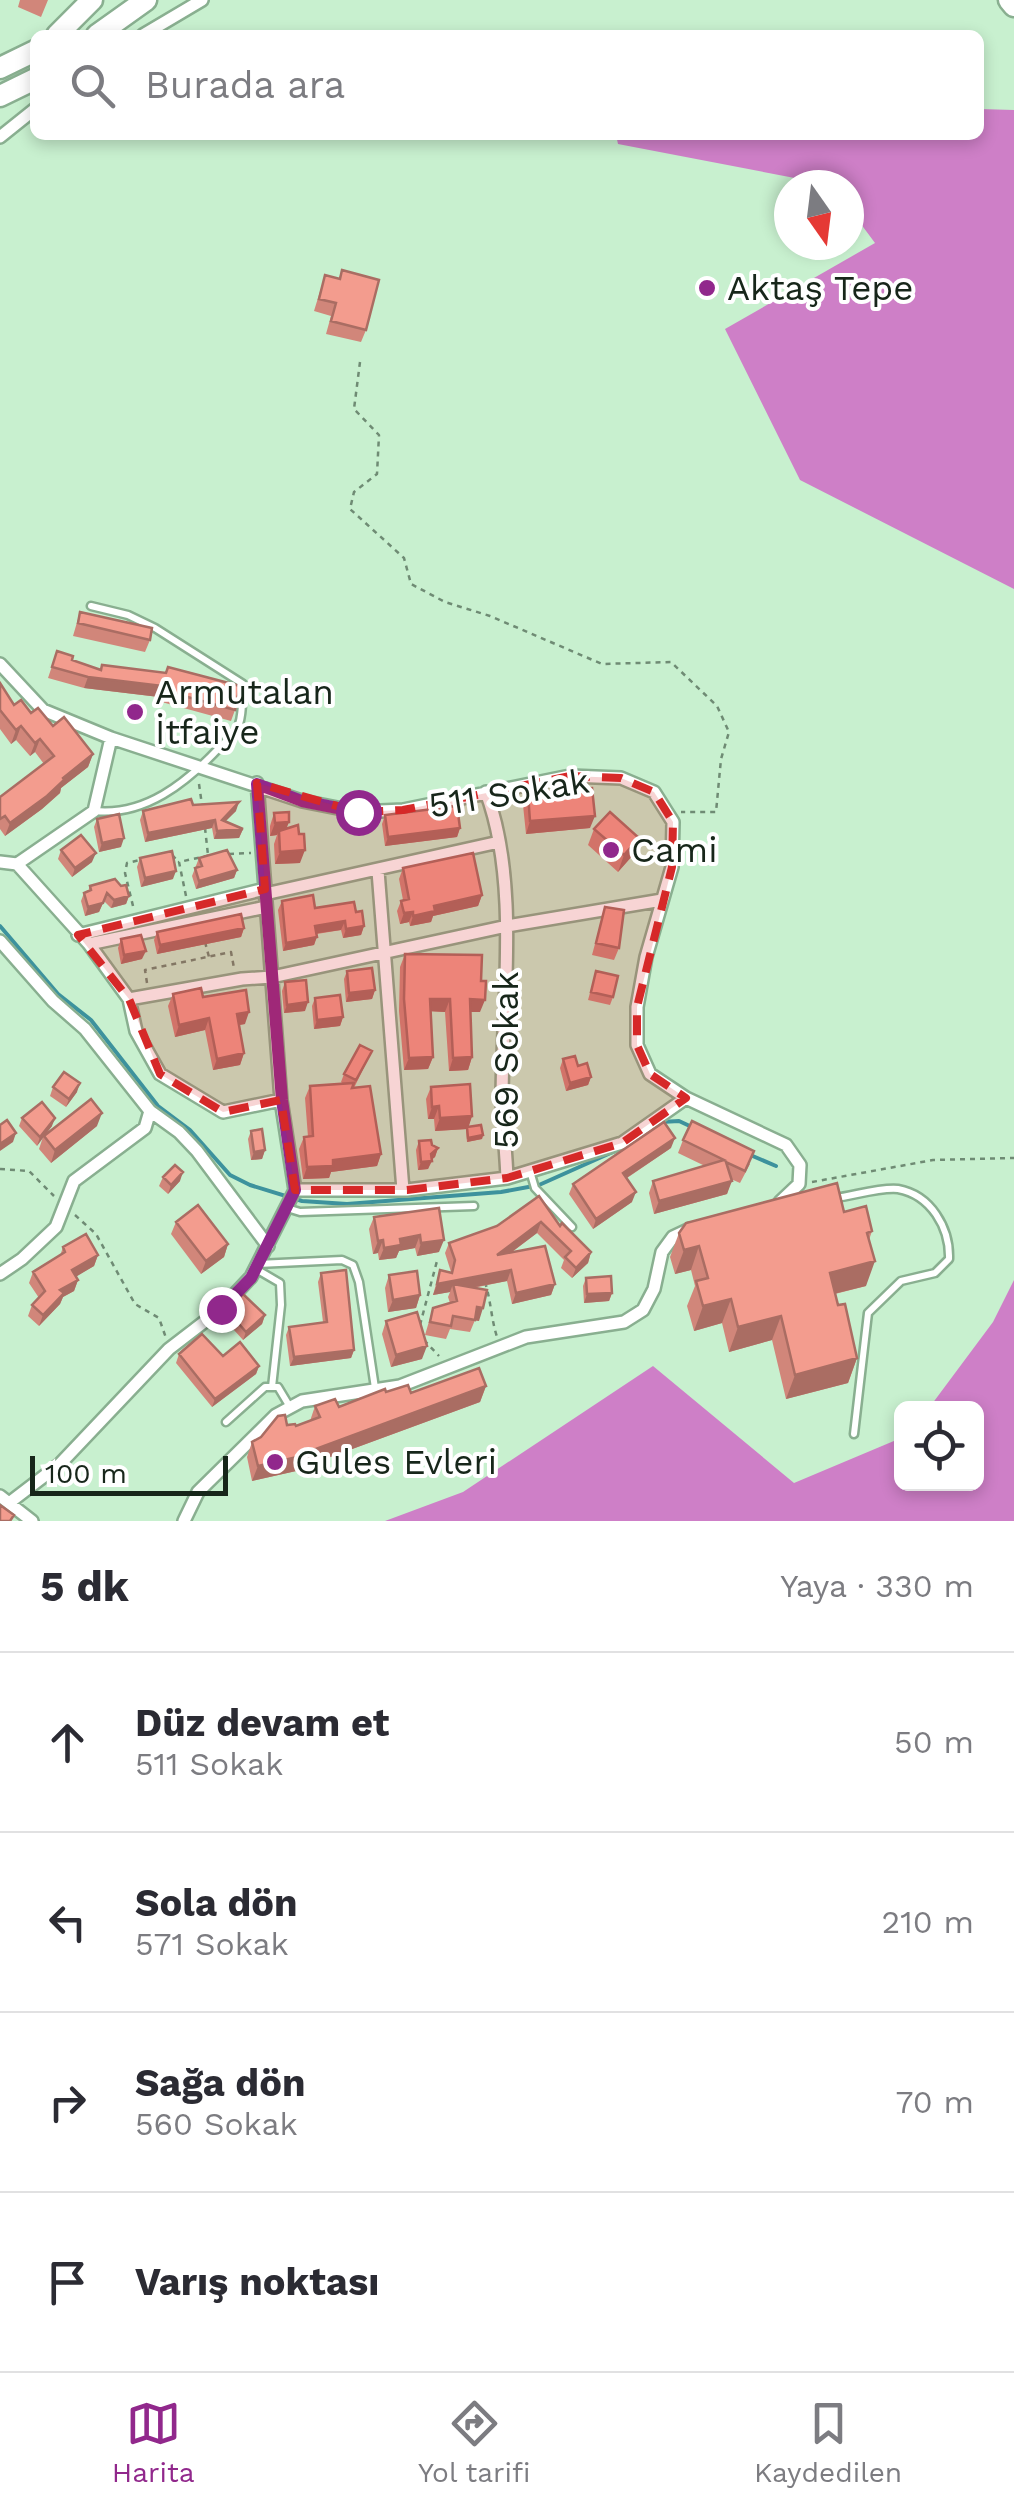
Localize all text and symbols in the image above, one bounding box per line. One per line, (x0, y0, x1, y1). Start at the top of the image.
search box (30, 30, 984, 140)
icon: search (65, 58, 120, 113)
text: Burada ara (145, 63, 345, 107)
north arrow (774, 170, 864, 260)
place label: Aktaş Tepe (727, 267, 913, 309)
marker: Aktaş Tepe (696, 277, 718, 299)
place label: Armutalan İtfaiye (155, 671, 334, 753)
marker: Armutalan İtfaiye (124, 701, 146, 723)
street label: 511 Sokak (426, 760, 593, 826)
route start (336, 790, 382, 836)
place label: Cami (631, 829, 718, 871)
marker: Cami (600, 839, 622, 861)
street label: 569 Sokak (485, 971, 527, 1149)
route end (199, 1287, 245, 1333)
map controls (894, 1401, 984, 1491)
button: locate (894, 1401, 984, 1491)
place label: Gules Evleri (295, 1441, 497, 1483)
scale bar (30, 1451, 228, 1496)
marker: Gules Evleri (264, 1451, 286, 1473)
text: 100 m (45, 1457, 127, 1490)
text: 5 dk (40, 1562, 129, 1611)
text: Yaya · 330 m (780, 1567, 974, 1605)
text: Düz devam et (135, 1701, 389, 1745)
icon: ahead (40, 1715, 95, 1770)
text: 50 m (894, 1723, 974, 1761)
text: 511 Sokak (135, 1745, 283, 1783)
text: Sola dön (135, 1881, 298, 1925)
icon: left (40, 1895, 95, 1950)
text: 210 m (882, 1903, 974, 1941)
text: 571 Sokak (135, 1925, 289, 1963)
text: Sağa dön (135, 2061, 306, 2105)
icon: right (40, 2075, 95, 2130)
text: 70 m (895, 2083, 974, 2121)
text: 560 Sokak (135, 2105, 298, 2143)
icon: arrive (40, 2255, 95, 2310)
text: Varış noktası (135, 2260, 379, 2304)
tab: Harita (112, 2396, 194, 2489)
tab: Yol tarifi (418, 2396, 530, 2489)
tab: Kaydedilen (754, 2396, 902, 2489)

